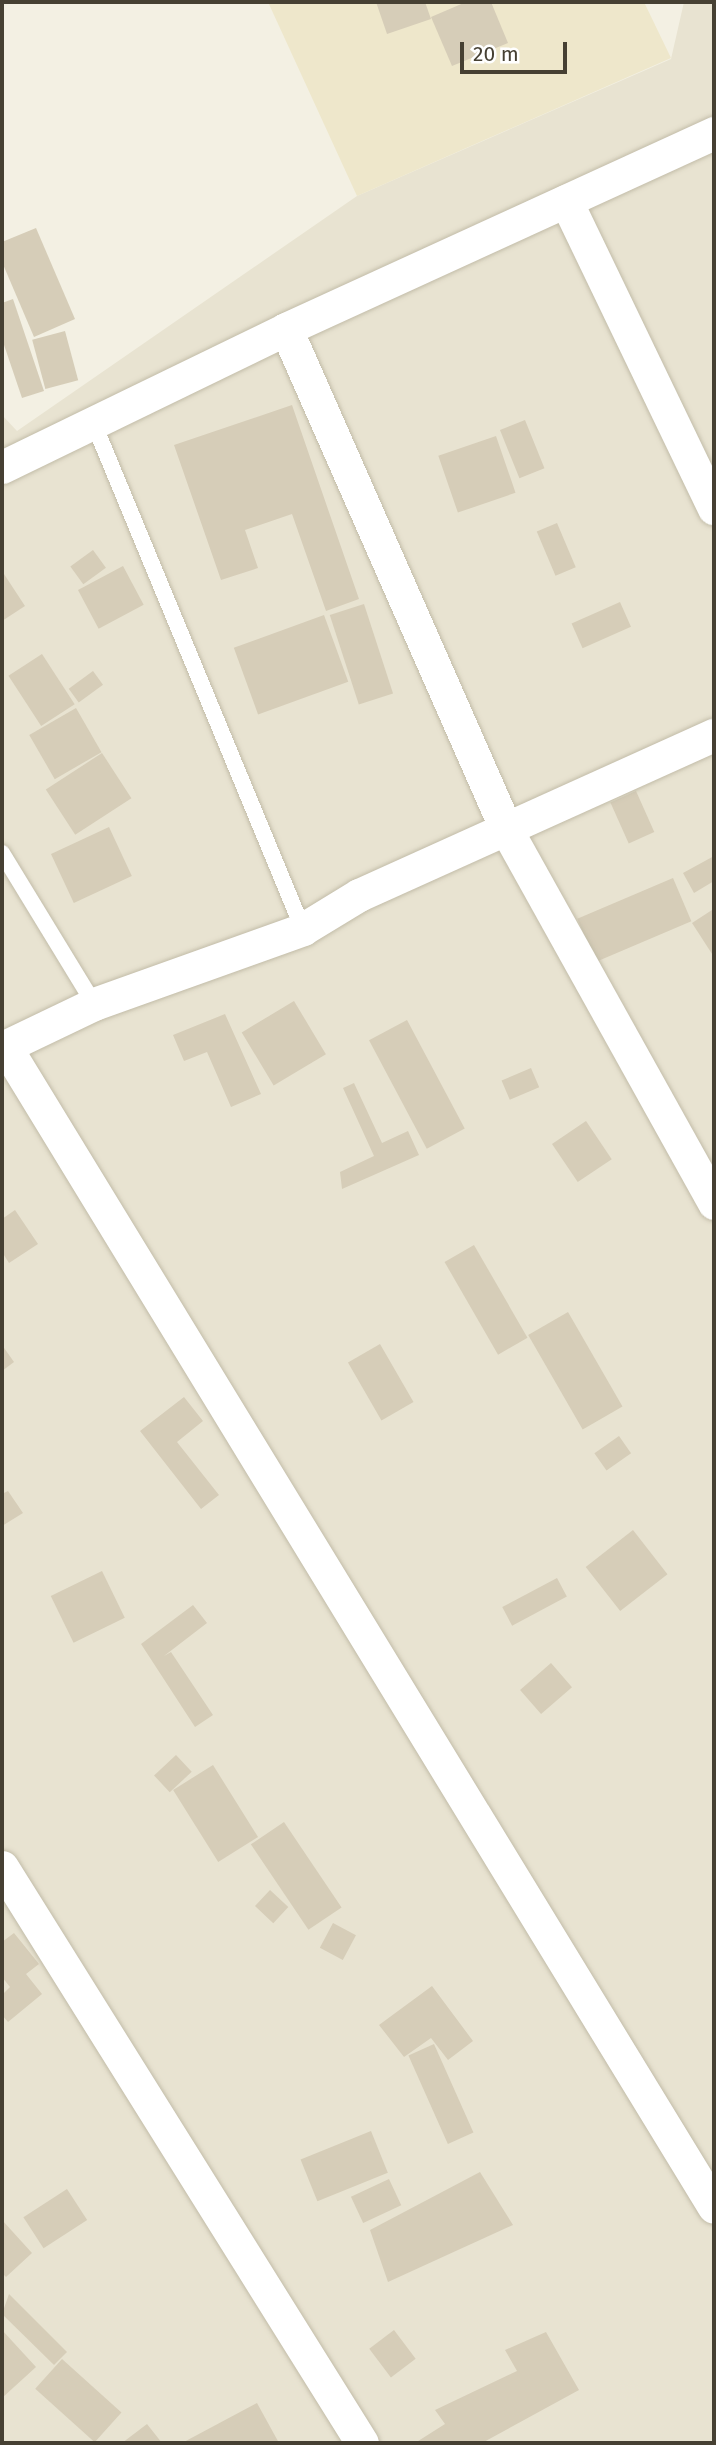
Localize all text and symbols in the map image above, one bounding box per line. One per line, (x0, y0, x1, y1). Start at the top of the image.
scale bar (464, 28, 571, 72)
text: 20 m (473, 41, 519, 67)

